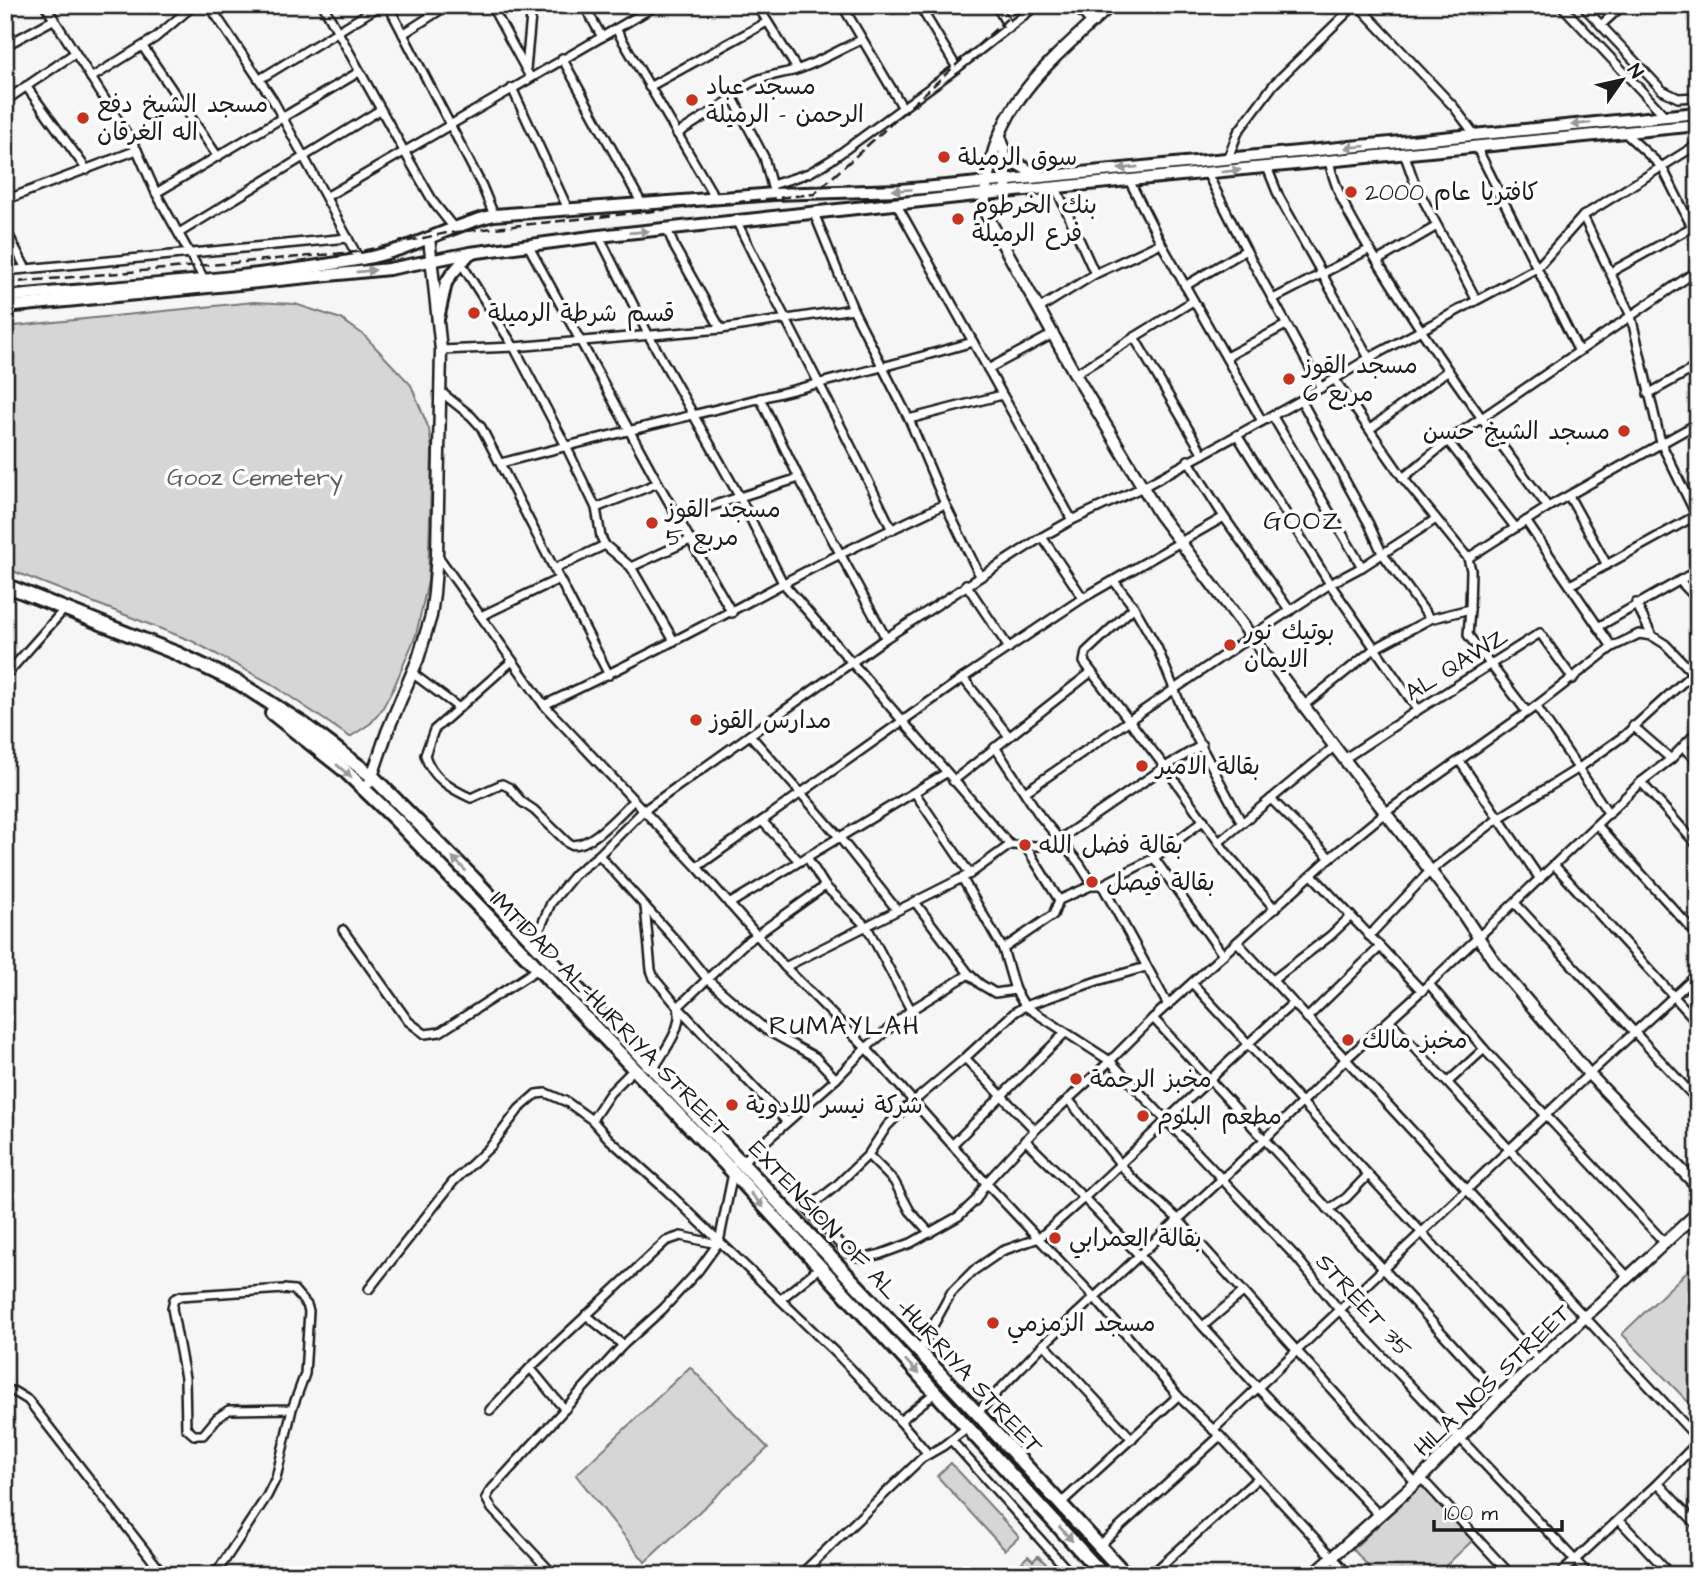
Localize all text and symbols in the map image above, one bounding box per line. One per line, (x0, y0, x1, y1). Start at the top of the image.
north arrow (1588, 46, 1658, 116)
text: N (1620, 59, 1649, 84)
place label: مسجد عباد الرحمن - الرميلة (706, 70, 864, 132)
place label: مسجد الشيخ دفع اله الغرقان (97, 88, 268, 150)
marker: مسجد عباد الرحمن - الرميلة (684, 92, 700, 108)
marker: مسجد الشيخ دفع اله الغرقان (75, 110, 91, 126)
one-way arrow (1570, 119, 1592, 130)
place label: سوق الرميلة (958, 141, 1077, 175)
one-way arrow (1343, 141, 1365, 152)
marker: سوق الرميلة (936, 149, 952, 165)
one-way arrow (1117, 163, 1139, 174)
one-way arrow (1220, 165, 1242, 176)
place label: كافتريا عام 2000 (1365, 176, 1538, 210)
one-way arrow (890, 184, 912, 195)
marker: كافتريا عام 2000 (1343, 184, 1359, 200)
place label: بنك الخرطوم فرع الرميلة (972, 189, 1097, 251)
marker: بنك الخرطوم فرع الرميلة (950, 211, 966, 227)
one-way arrow (628, 226, 650, 237)
one-way arrow (355, 265, 377, 276)
place label: قسم شرطة الرميلة (488, 297, 675, 331)
marker: قسم شرطة الرميلة (466, 305, 482, 321)
place label: مسجد القوز مربع 6 (1301, 349, 1418, 411)
marker: مسجد القوز مربع 6 (1281, 371, 1297, 387)
place label: مسجد الشيخ حسن (1423, 415, 1610, 449)
marker: مسجد الشيخ حسن (1616, 423, 1632, 439)
park label: Gooz Cemetery (167, 461, 343, 496)
place label: مسجد القوز مربع 5 (664, 493, 781, 555)
district label: GOOZ (1263, 503, 1345, 539)
marker: مسجد القوز مربع 5 (644, 515, 660, 531)
place label: بوتيك نور الايمان (1243, 615, 1334, 677)
street label: AL QAWZ (1399, 620, 1515, 710)
marker: بوتيك نور الايمان (1222, 637, 1238, 653)
place label: مدارس القوز (708, 704, 832, 738)
marker: مدارس القوز (688, 712, 704, 728)
place label: بقالة الامير (1154, 750, 1260, 784)
marker: بقالة الامير (1134, 758, 1150, 774)
one-way arrow (336, 763, 353, 778)
place label: بقالة فضل الله (1039, 829, 1183, 863)
marker: بقالة فضل الله (1017, 837, 1033, 853)
one-way arrow (451, 856, 467, 873)
place label: بقالة فيصل (1106, 866, 1215, 900)
marker: بقالة فيصل (1084, 874, 1100, 890)
street label: IMTIDAD AL-HURRIYA STREET (482, 883, 737, 1146)
district label: RUMAYLAH (769, 1008, 921, 1044)
place label: مخبز مالك (1362, 1024, 1467, 1058)
marker: مخبز مالك (1340, 1032, 1356, 1048)
place label: مخبز الرحمة (1090, 1063, 1212, 1097)
marker: مخبز الرحمة (1068, 1071, 1084, 1087)
place label: شركة نيسر للادوية (746, 1089, 923, 1123)
marker: شركة نيسر للادوية (724, 1097, 740, 1113)
place label: مطعم البلوم (1157, 1100, 1282, 1134)
marker: مطعم البلوم (1135, 1108, 1151, 1124)
street label: EXTENSION OF AL -HURRIYA STREET (740, 1133, 1050, 1462)
one-way arrow (749, 1191, 764, 1208)
place label: بقالة العمرابي (1069, 1222, 1202, 1259)
marker: بقالة العمرابي (1047, 1230, 1063, 1246)
street label: STREET 35 (1307, 1246, 1419, 1365)
street label: HILA NOS STREET (1407, 1297, 1579, 1465)
place label: مسجد الزمزمي (1007, 1307, 1156, 1344)
marker: مسجد الزمزمي (985, 1315, 1001, 1331)
one-way arrow (903, 1358, 920, 1375)
scale bar (1434, 1489, 1561, 1533)
text: 100 m (1444, 1499, 1499, 1528)
one-way arrow (1058, 1525, 1074, 1543)

